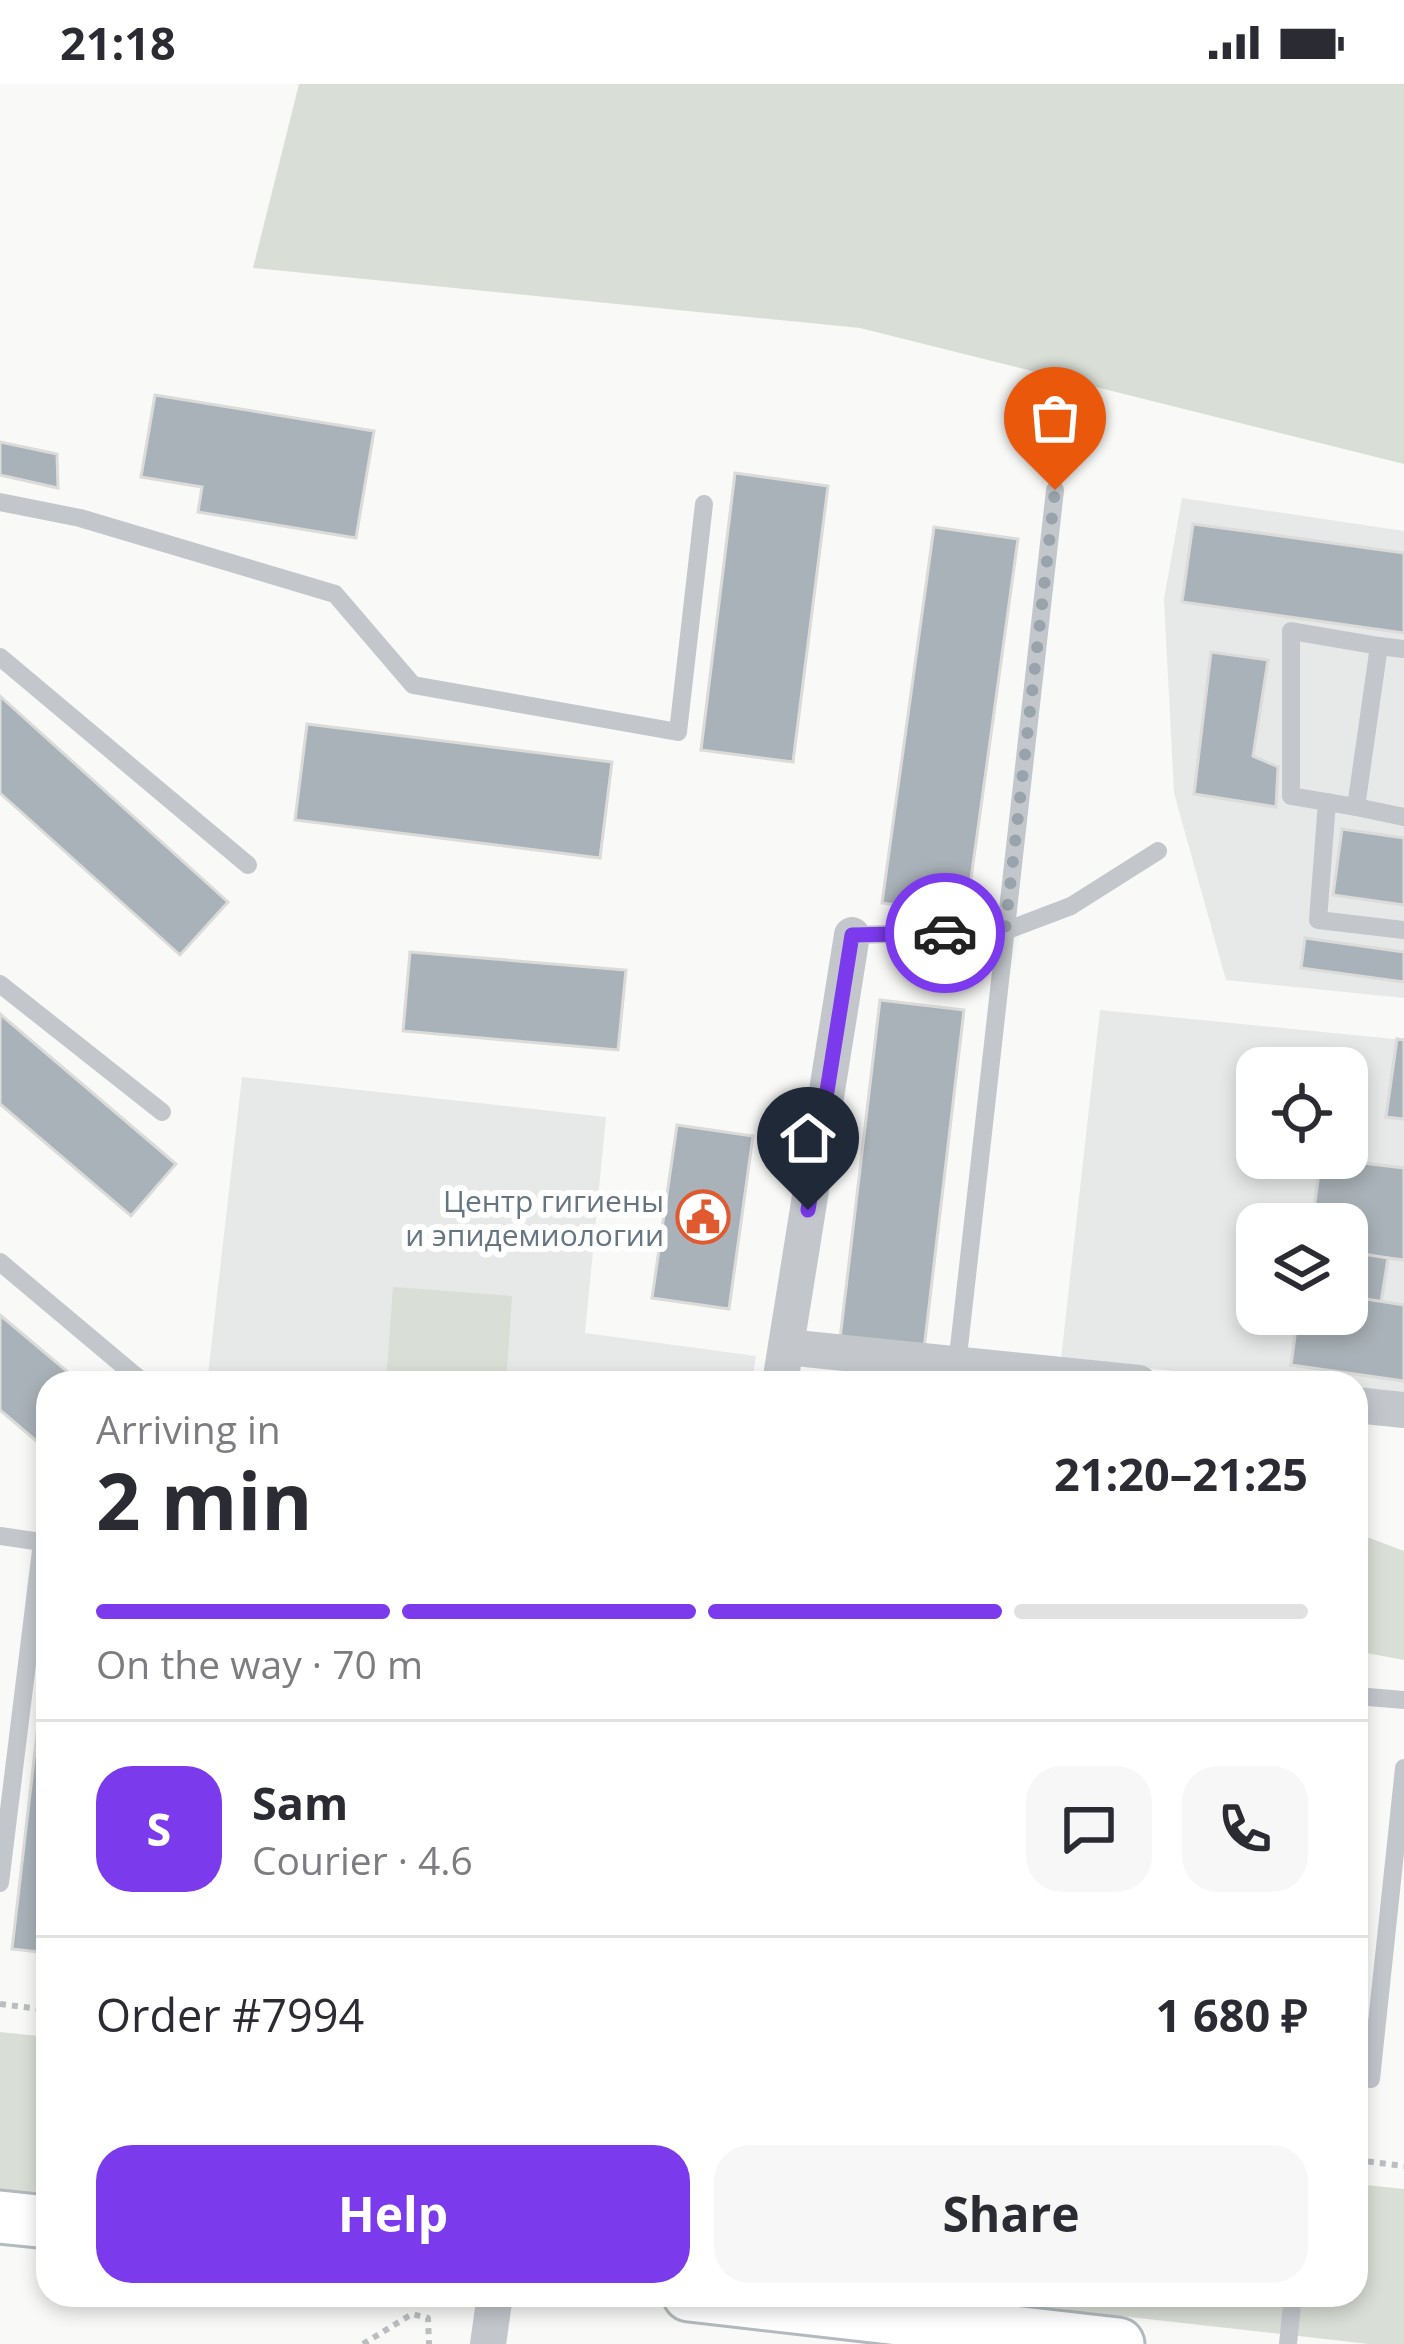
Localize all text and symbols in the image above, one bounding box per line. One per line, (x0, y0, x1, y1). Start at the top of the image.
text: 21:18 (60, 12, 176, 73)
pin (1004, 367, 1106, 490)
icon: bag (1022, 385, 1088, 451)
courier (885, 873, 1005, 993)
icon: car (912, 900, 978, 966)
map controls (1236, 1047, 1368, 1335)
button: locate (1236, 1047, 1368, 1179)
pin (757, 1087, 859, 1210)
icon: home (775, 1105, 841, 1171)
place label: Центр гигиены и эпидемиологии (405, 1180, 664, 1255)
public building icon: Центр гигиены и эпидемиологии (675, 1189, 731, 1245)
button: layers (1236, 1203, 1368, 1335)
text: Arriving in (96, 1402, 281, 1455)
text: 21:20–21:25 (1054, 1443, 1308, 1504)
text: 2 min (96, 1447, 313, 1553)
text: On the way · 70 m (96, 1637, 423, 1690)
button: chat (1026, 1766, 1152, 1892)
button: phone (1182, 1766, 1308, 1892)
text: Sam (252, 1772, 348, 1833)
text: S (147, 1798, 171, 1859)
text: Courier · 4.6 (252, 1833, 473, 1886)
text: Order #7994 (96, 1984, 364, 2045)
text: 1 680 ₽ (1156, 1984, 1308, 2045)
button: Help (96, 2145, 690, 2283)
button: Share (714, 2145, 1308, 2283)

